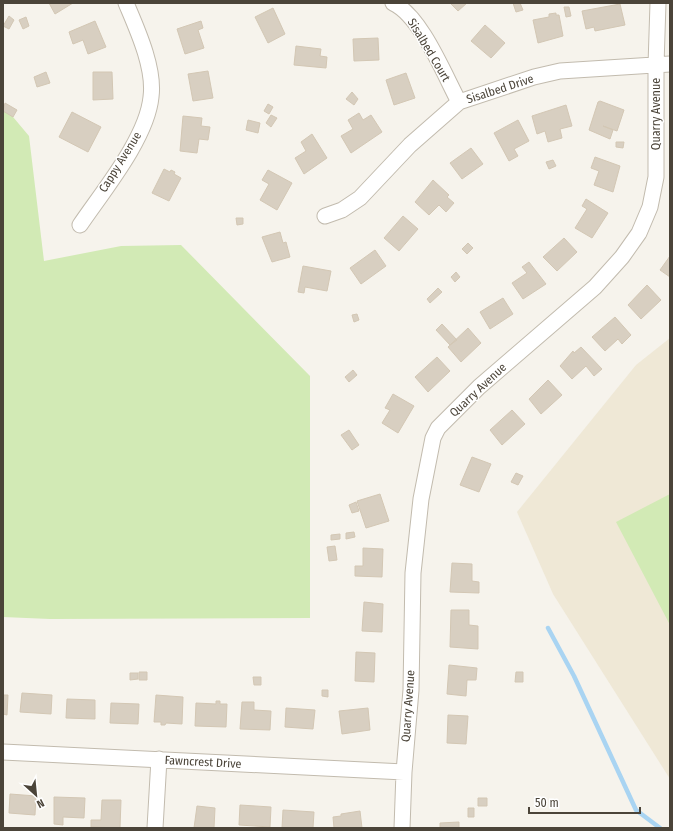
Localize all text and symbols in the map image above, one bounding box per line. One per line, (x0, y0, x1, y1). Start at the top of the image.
street label: Sisalbed Court (405, 16, 453, 84)
street label: Sisalbed Drive (465, 72, 535, 106)
street label: Quarry Avenue (649, 78, 663, 150)
street label: Cappy Avenue (96, 129, 144, 195)
street label: Quarry Avenue (447, 360, 509, 420)
street label: Quarry Avenue (398, 669, 418, 743)
street label: Fawncrest Drive (164, 753, 242, 771)
north arrow (16, 775, 56, 815)
scale bar (529, 789, 640, 815)
text: N (34, 796, 46, 811)
text: 50 m (535, 796, 559, 810)

